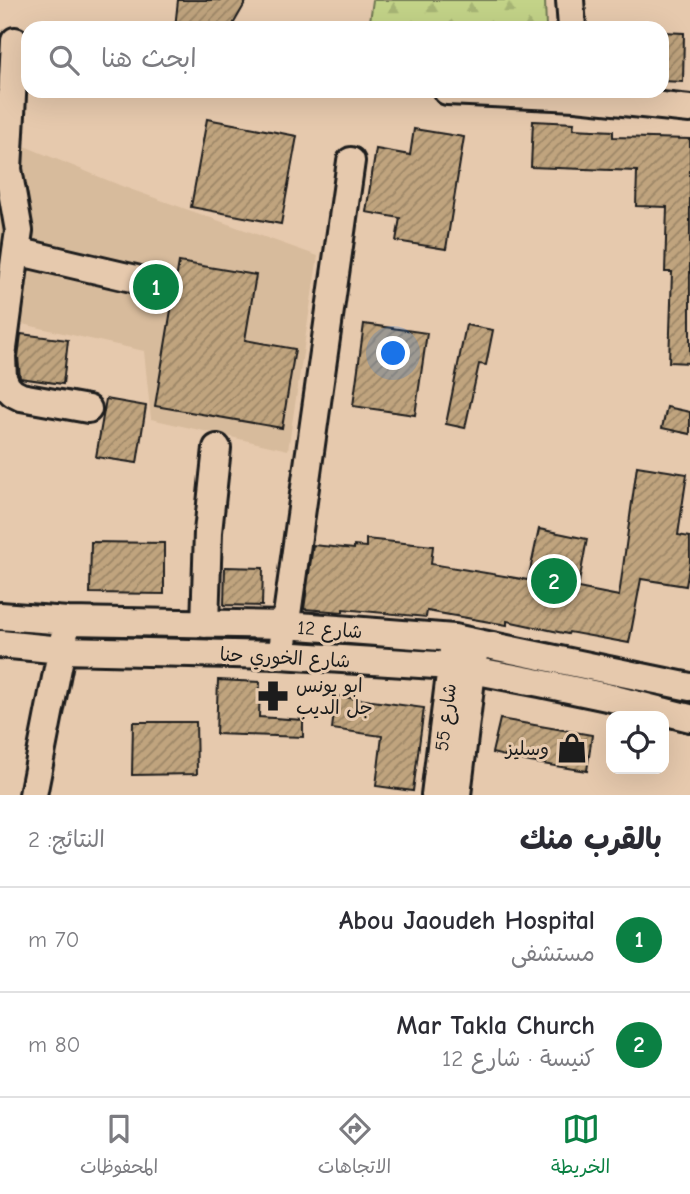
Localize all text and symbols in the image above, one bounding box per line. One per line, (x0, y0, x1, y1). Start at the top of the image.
search box (21, 21, 669, 98)
icon: search (45, 41, 83, 79)
text: ابحث هنا (101, 44, 197, 74)
pin: 1 (133, 261, 179, 313)
your location (376, 336, 410, 370)
pin: 2 (531, 555, 577, 607)
street label: شارع 12 (297, 617, 363, 645)
street label: شارع الخوري حنا (219, 644, 351, 675)
place label: ابو يونس جل الديب (296, 675, 373, 719)
pharmacy icon: ابو يونس جل الديب (256, 679, 290, 713)
street label: شارع 55 (431, 682, 463, 752)
map controls (606, 711, 669, 774)
button: locate (606, 711, 669, 774)
shop icon: وسليز (555, 731, 589, 765)
place label: وسليز (504, 738, 549, 760)
text: بالقرب منك (520, 822, 662, 857)
text: النتائج: 2 (28, 826, 105, 853)
text: Abou Jaoudeh Hospital (339, 906, 595, 936)
text: 70 m (28, 926, 80, 953)
text: 1 (634, 926, 644, 953)
text: مستشفى (511, 940, 595, 967)
text: Mar Takla Church (397, 1011, 595, 1041)
text: 80 m (28, 1031, 81, 1058)
text: 2 (633, 1031, 645, 1058)
text: كنيسة · شارع 12 (442, 1045, 595, 1072)
tab: المحفوظات (80, 1110, 158, 1183)
tab: الاتجاهات (318, 1110, 391, 1183)
tab: الخريطة (551, 1110, 610, 1183)

